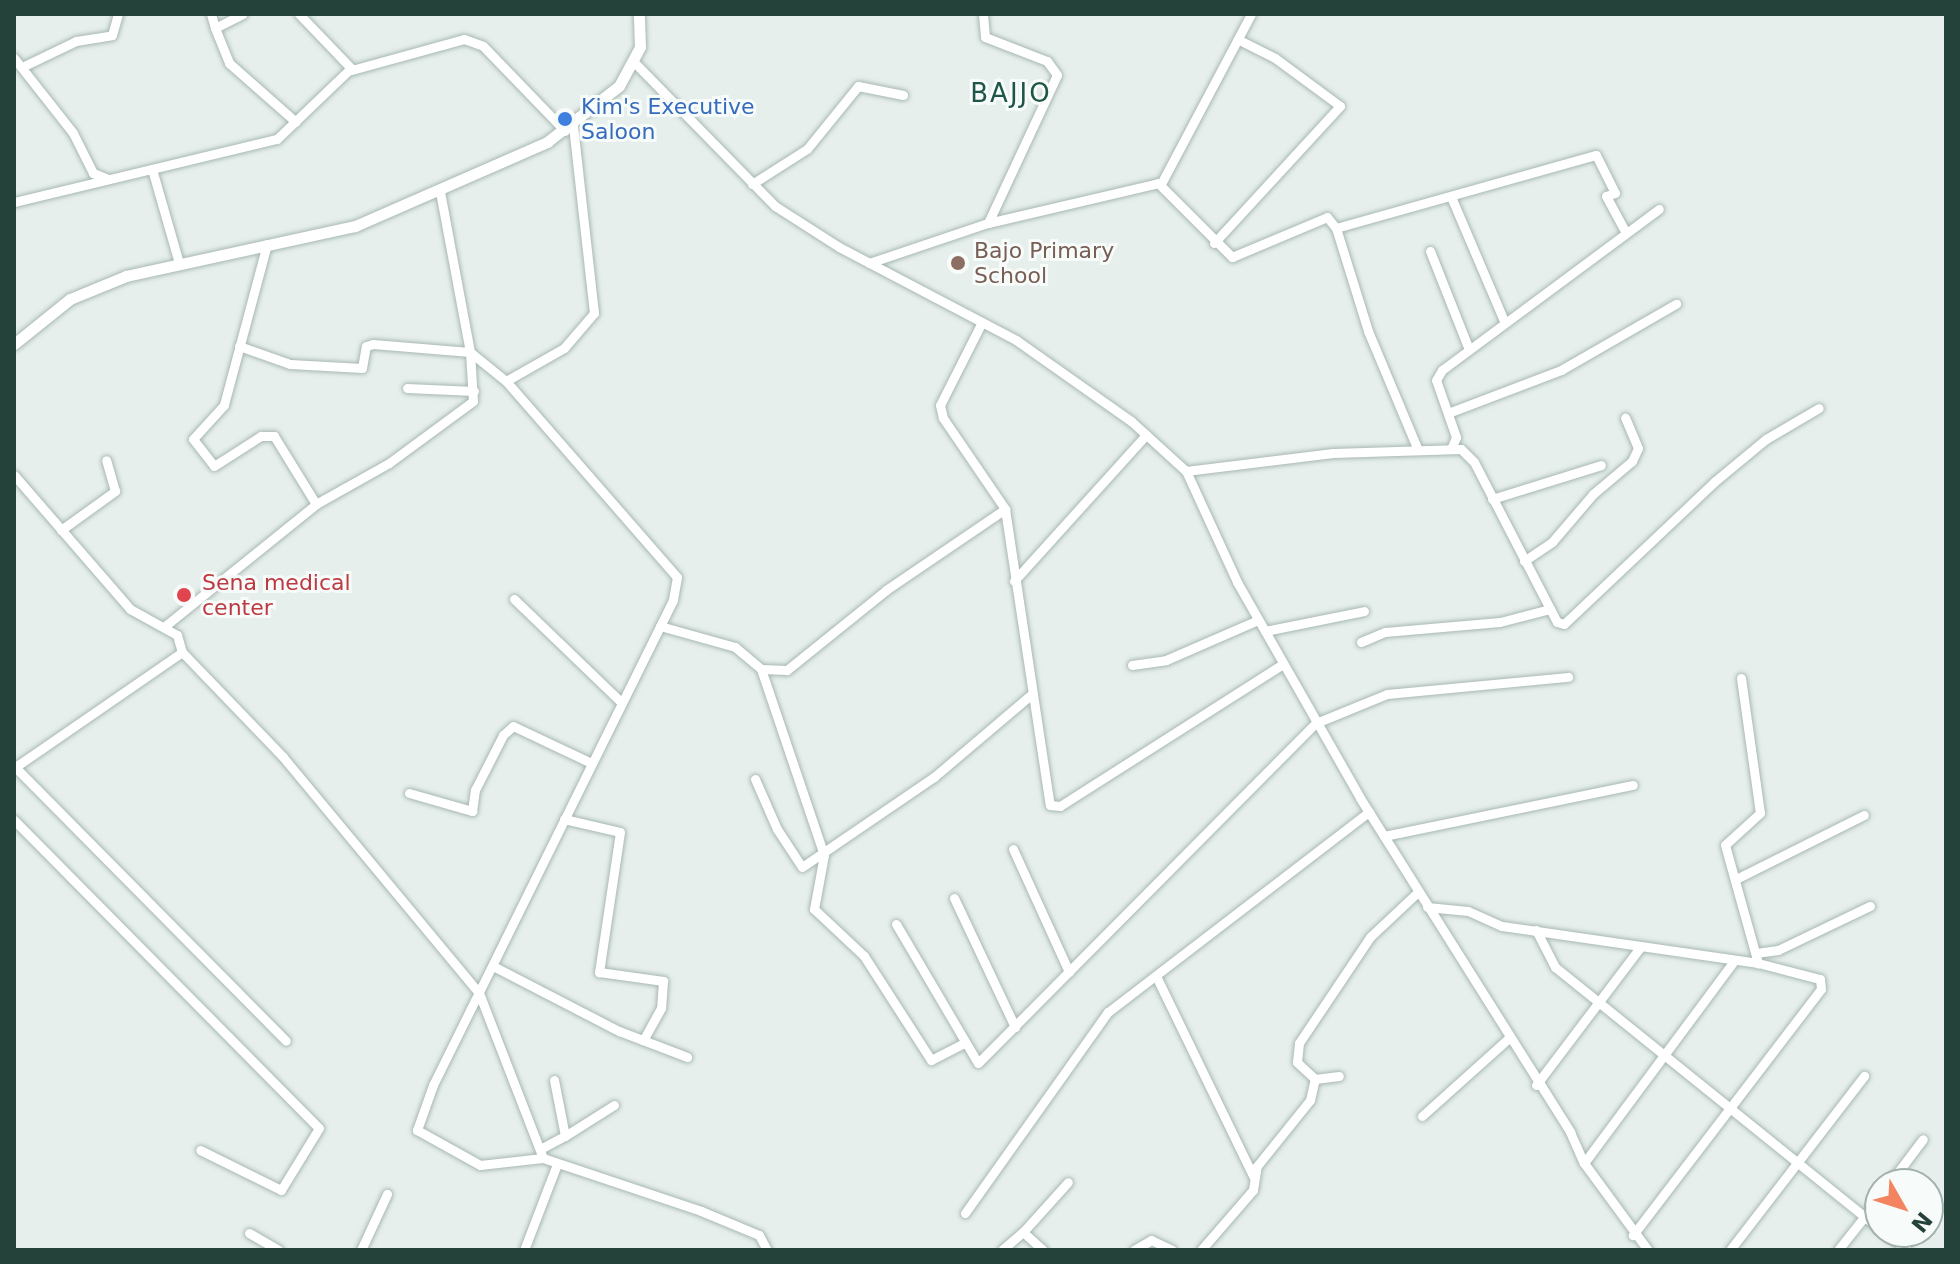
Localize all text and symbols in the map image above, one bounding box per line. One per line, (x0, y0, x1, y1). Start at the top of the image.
district label: BAJJO (970, 78, 1052, 110)
place label: Kim's Executive Saloon (581, 93, 755, 144)
marker: Kim's Executive Saloon (556, 110, 574, 128)
place label: Bajo Primary School (974, 237, 1114, 288)
marker: Bajo Primary School (949, 254, 967, 272)
place label: Sena medical center (202, 569, 351, 620)
marker: Sena medical center (173, 584, 195, 606)
north arrow (1864, 1168, 1944, 1248)
text: N (1906, 1207, 1937, 1237)

